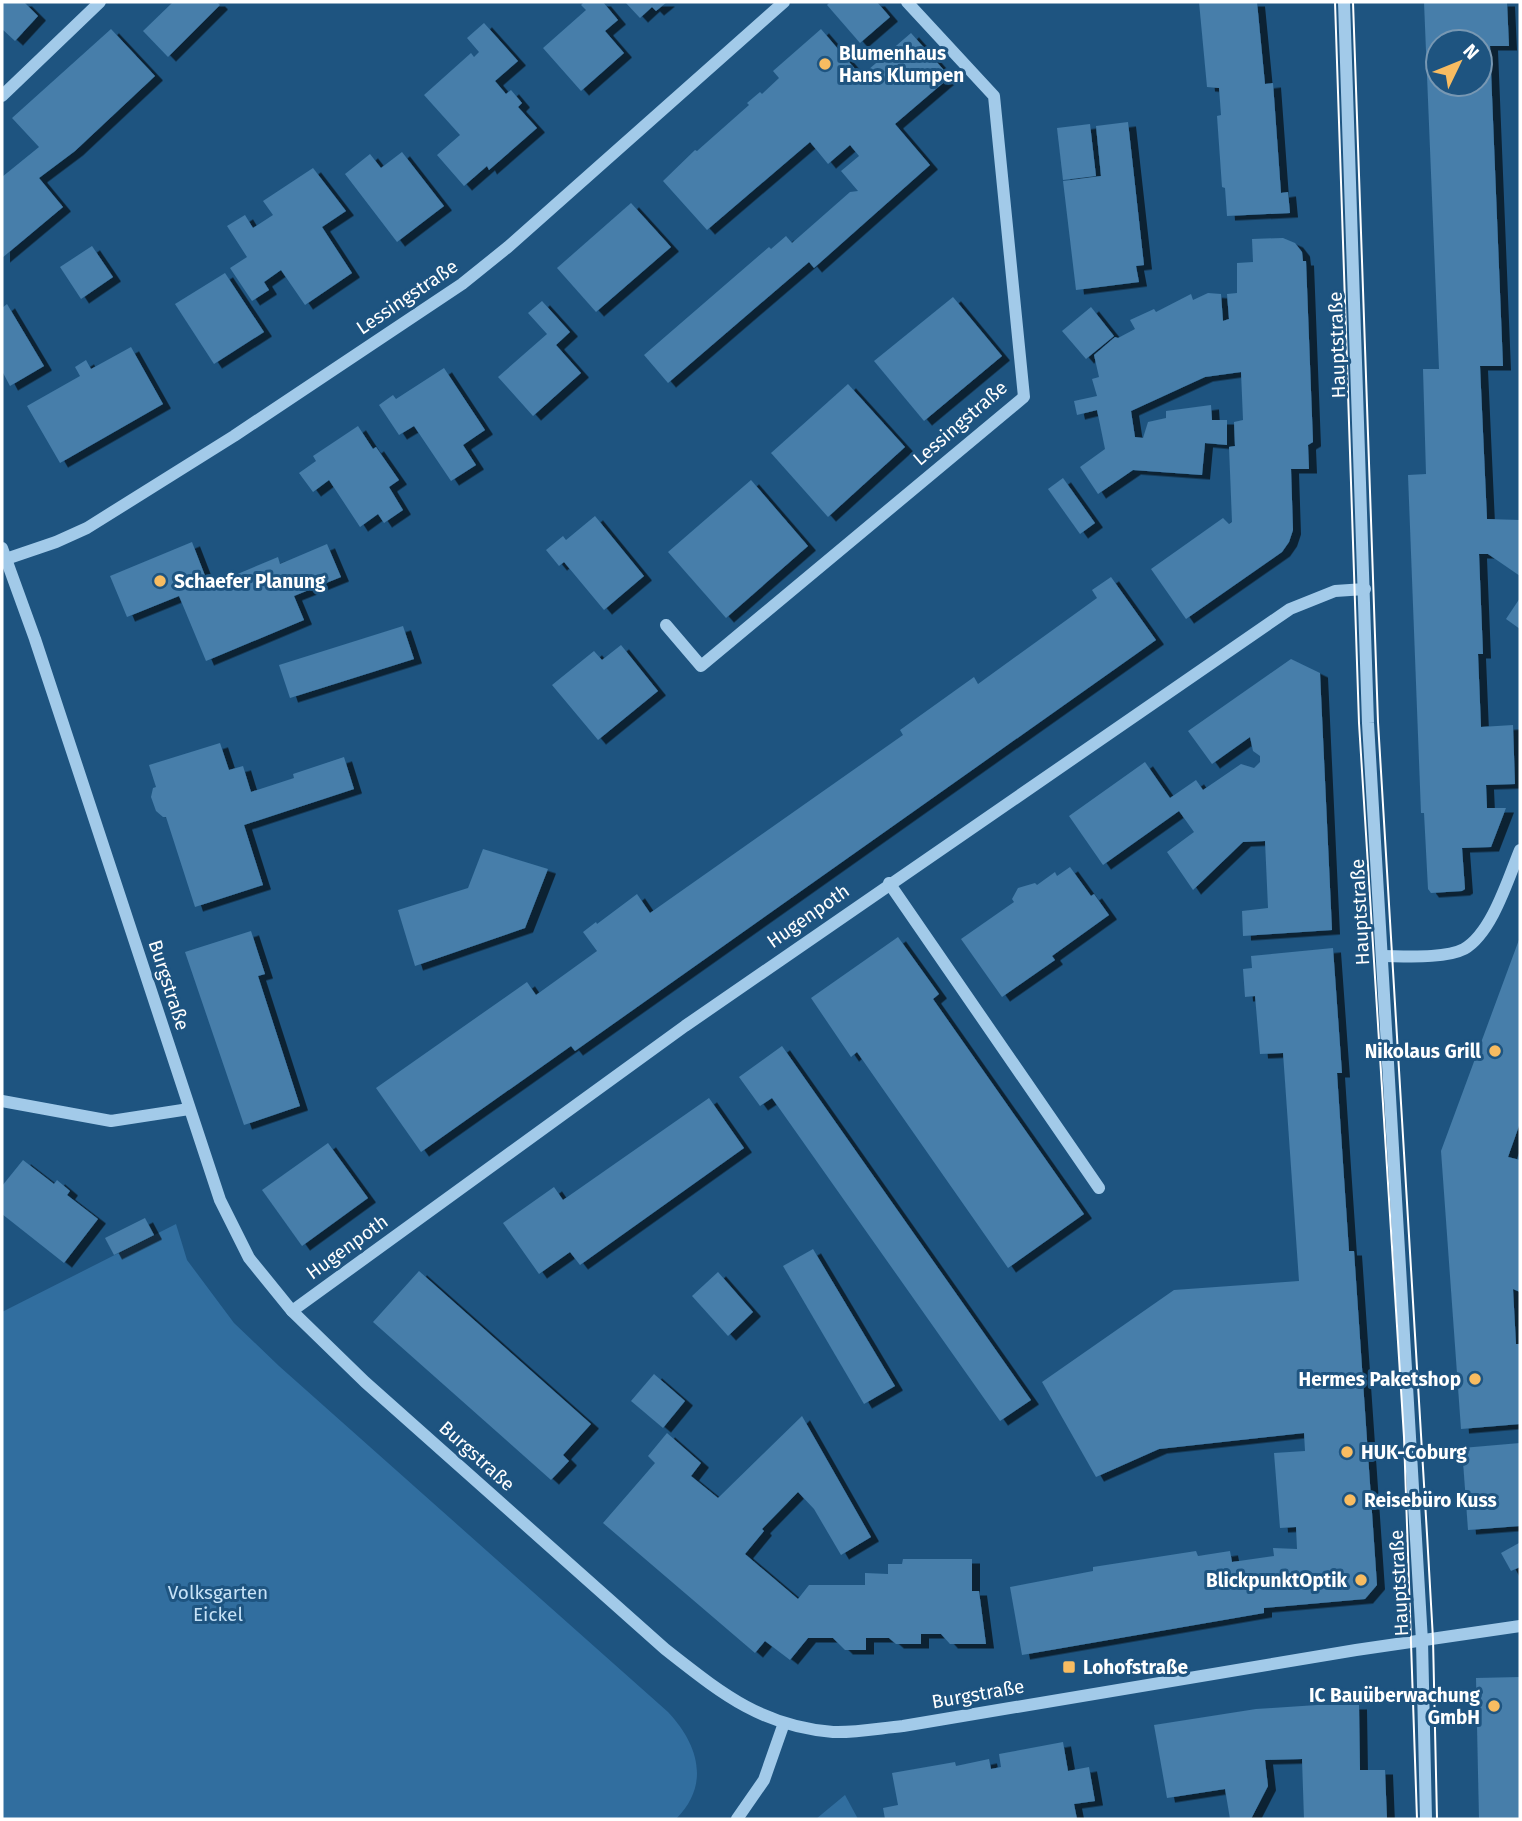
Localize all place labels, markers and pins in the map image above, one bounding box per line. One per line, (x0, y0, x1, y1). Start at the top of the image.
place label: Blumenhaus Hans Klumpen (839, 42, 964, 87)
marker: Blumenhaus Hans Klumpen (817, 56, 833, 72)
place label: Schaefer Planung (174, 570, 326, 593)
marker: Schaefer Planung (152, 573, 168, 589)
place label: Nikolaus Grill (1365, 1040, 1481, 1063)
marker: Nikolaus Grill (1487, 1043, 1503, 1059)
place label: Hermes Paketshop (1299, 1368, 1461, 1391)
marker: Hermes Paketshop (1467, 1371, 1483, 1387)
place label: HUK-Coburg (1361, 1441, 1467, 1464)
marker: HUK-Coburg (1339, 1444, 1355, 1460)
place label: Reisebüro Kuss (1364, 1489, 1497, 1512)
marker: Reisebüro Kuss (1342, 1492, 1358, 1508)
place label: BlickpunktOptik (1206, 1569, 1348, 1592)
marker: BlickpunktOptik (1353, 1572, 1369, 1588)
place label: Lohofstraße (1083, 1656, 1188, 1679)
marker: Lohofstraße (1061, 1659, 1077, 1675)
place label: IC Bauüberwachung GmbH (1309, 1684, 1481, 1729)
marker: IC Bauüberwachung GmbH (1486, 1698, 1502, 1714)

